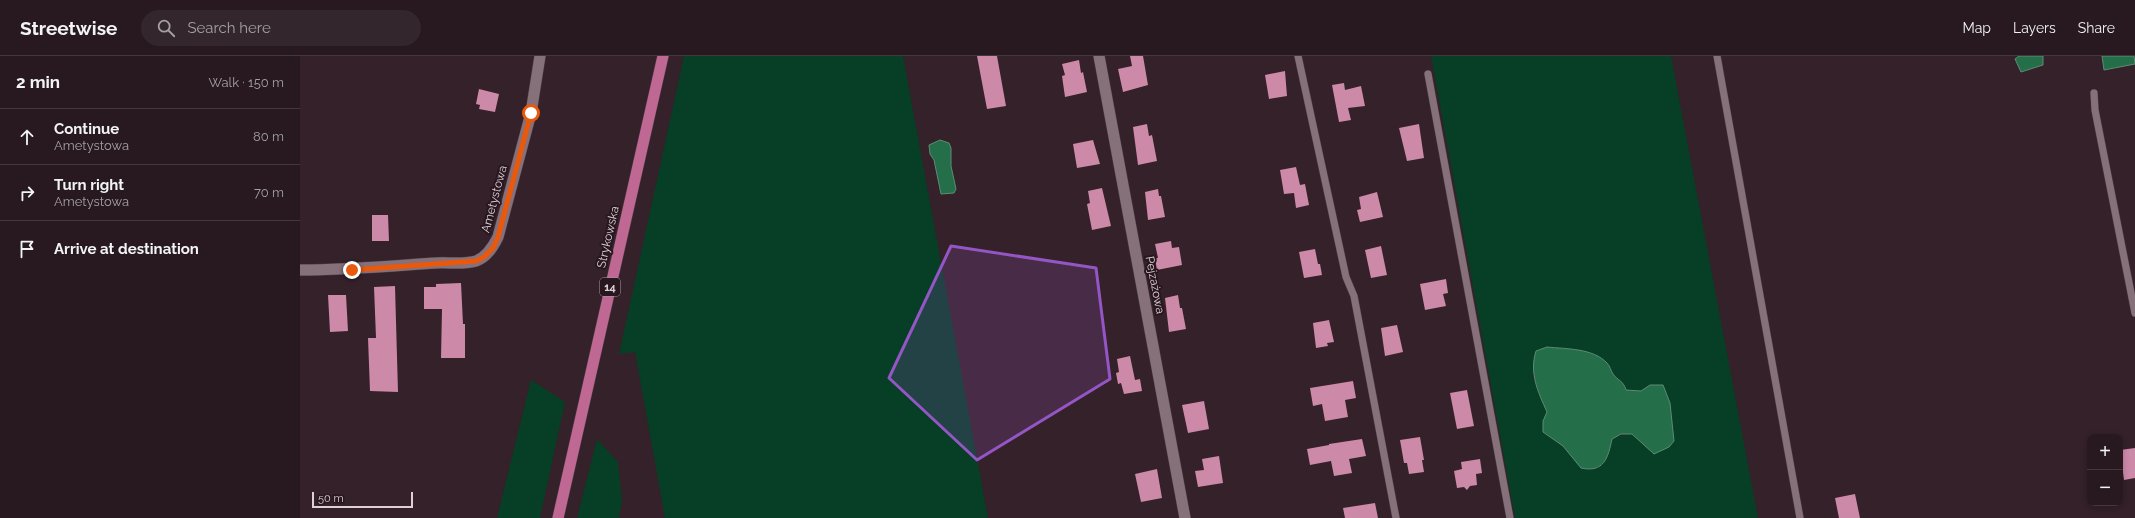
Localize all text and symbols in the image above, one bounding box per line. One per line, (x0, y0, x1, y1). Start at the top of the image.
search box (141, 10, 421, 46)
text: Streetwise (20, 17, 117, 39)
icon: search (155, 17, 177, 39)
text: Search here (187, 19, 271, 37)
text: Map (1963, 20, 1991, 36)
text: Layers (2013, 20, 2056, 36)
text: Share (2078, 20, 2115, 36)
text: 2 min (16, 72, 60, 92)
text: Walk · 150 m (209, 75, 284, 90)
route start (522, 104, 540, 122)
text: Continue (54, 120, 119, 138)
icon: ahead (16, 126, 38, 148)
text: 80 m (253, 129, 284, 144)
text: Ametystowa (54, 138, 129, 153)
street label: Ametystowa (478, 164, 510, 234)
text: Turn right (54, 176, 124, 194)
icon: right (16, 182, 38, 204)
text: 70 m (254, 185, 284, 200)
text: Ametystowa (54, 194, 129, 209)
street label: Strykowska (594, 205, 622, 269)
icon: arrive (16, 238, 38, 260)
text: Arrive at destination (54, 240, 199, 258)
street label: Pejzażowa (1143, 255, 1167, 315)
route end (343, 261, 361, 279)
road number: 14 (600, 278, 620, 296)
map controls (2087, 434, 2123, 506)
button: + (2087, 434, 2123, 470)
button: − (2087, 470, 2123, 506)
scale bar (312, 490, 413, 509)
text: 50 m (318, 492, 344, 505)

